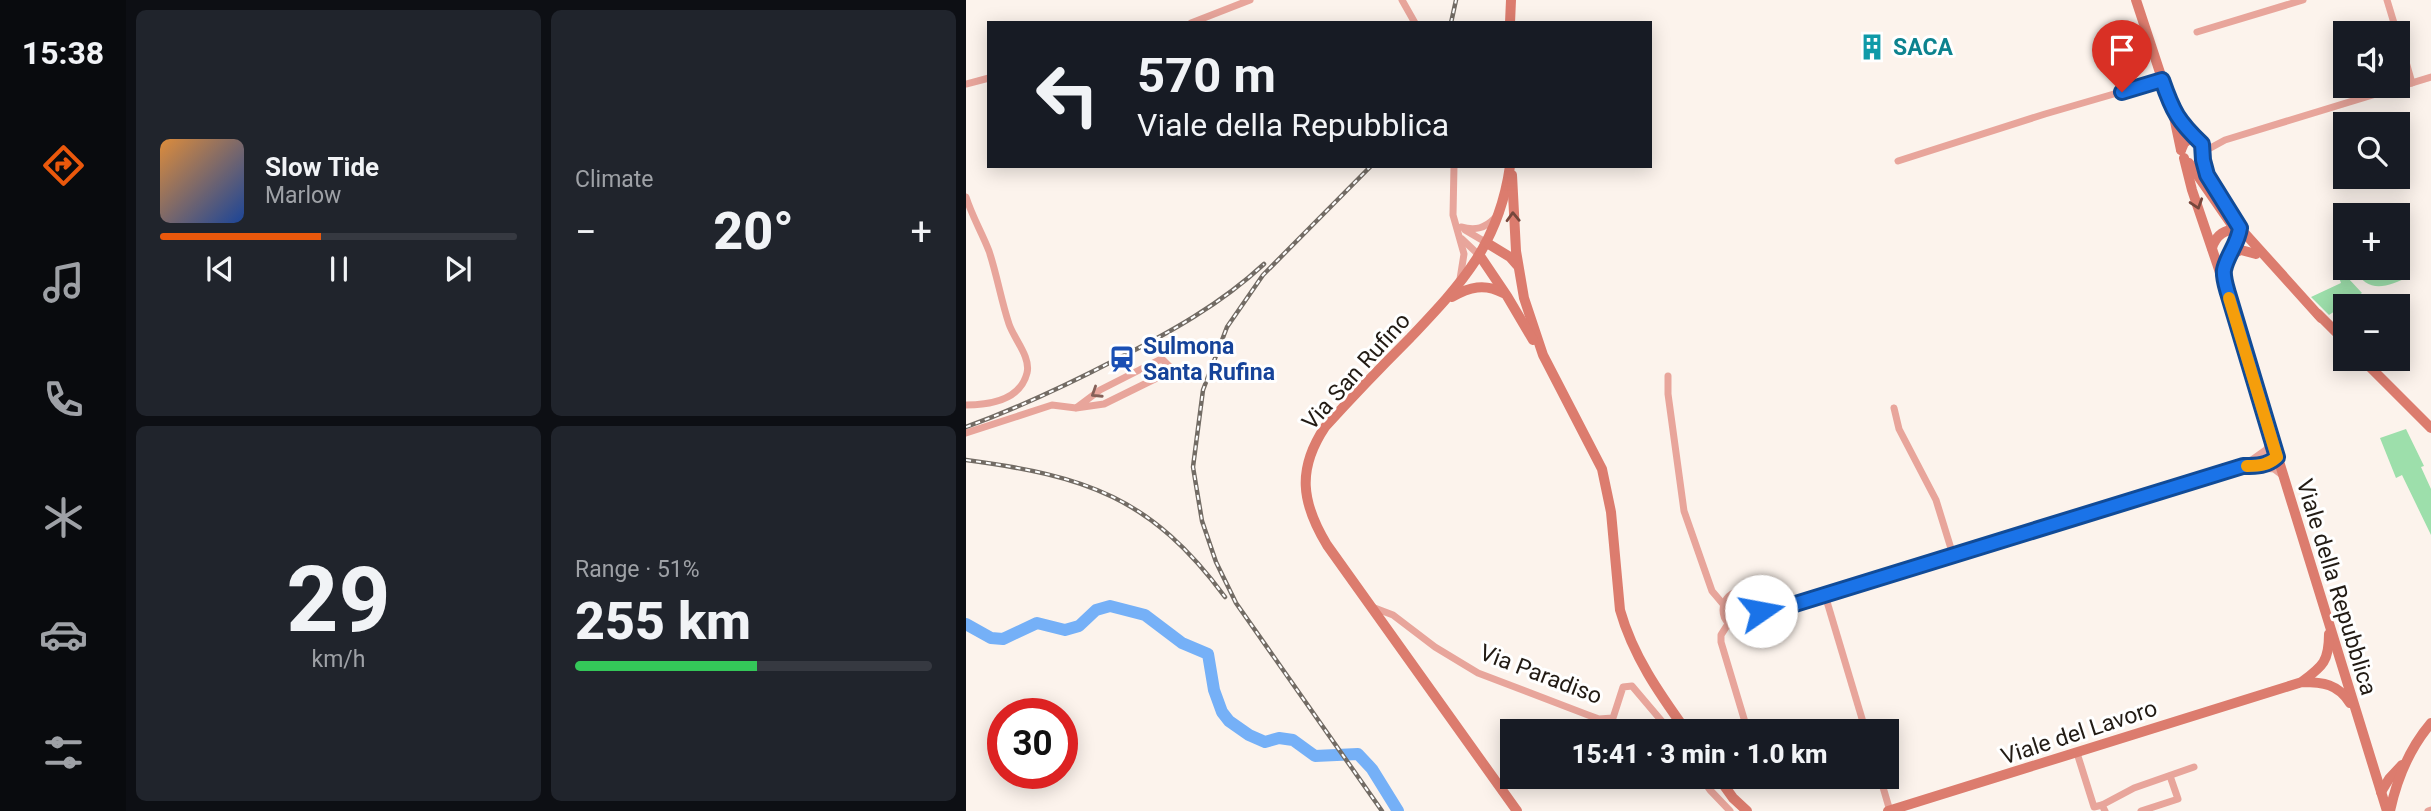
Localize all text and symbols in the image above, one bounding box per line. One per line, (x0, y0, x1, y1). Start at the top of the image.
pin (2092, 20, 2152, 92)
map controls (2333, 21, 2410, 371)
button: sound (2333, 21, 2410, 98)
icon: arrive (2103, 31, 2141, 69)
building icon: SACA (1857, 32, 1887, 62)
text: 15:38 (22, 34, 104, 72)
place label: SACA (1893, 34, 1953, 61)
text: 570 m (1137, 47, 1276, 104)
icon: left (1022, 49, 1113, 140)
text: Viale della Repubblica (1137, 106, 1449, 144)
button: search (2333, 112, 2410, 189)
icon: directions (39, 141, 88, 190)
text: Slow Tide (265, 152, 379, 182)
text: Climate (575, 166, 654, 193)
text: Marlow (265, 182, 341, 209)
one-way arrow (2189, 197, 2203, 209)
text: 20° (713, 201, 794, 262)
button: + (2333, 203, 2410, 280)
text: − (575, 210, 597, 254)
text: + (910, 210, 932, 254)
one-way arrow (1506, 212, 1521, 223)
icon: previous (201, 250, 239, 288)
icon: pause (320, 250, 358, 288)
icon: next (439, 250, 477, 288)
icon: music (39, 258, 88, 307)
button: − (2333, 294, 2410, 371)
street label: Via San Rufino (1297, 307, 1416, 436)
place label: Sulmona Santa Rufina (1143, 333, 1275, 386)
station icon: Sulmona Santa Rufina (1107, 344, 1137, 374)
icon: phone (39, 375, 88, 424)
one-way arrow (1091, 385, 1104, 398)
street label: Viale della Repubblica (2291, 476, 2382, 698)
icon: climate (39, 493, 88, 542)
text: 29 (286, 547, 391, 653)
text: Range · 51% (575, 556, 700, 583)
position arrow (1724, 574, 1798, 648)
text: 255 km (575, 591, 751, 652)
icon: car (39, 610, 88, 659)
street label: Via Paradiso (1476, 639, 1606, 710)
text: km/h (312, 646, 366, 673)
street label: Viale del Lavoro (1998, 695, 2160, 770)
speed limit sign: 30 (987, 698, 1078, 789)
icon: filters (39, 728, 88, 777)
text: 15:41 · 3 min · 1.0 km (1572, 739, 1827, 769)

